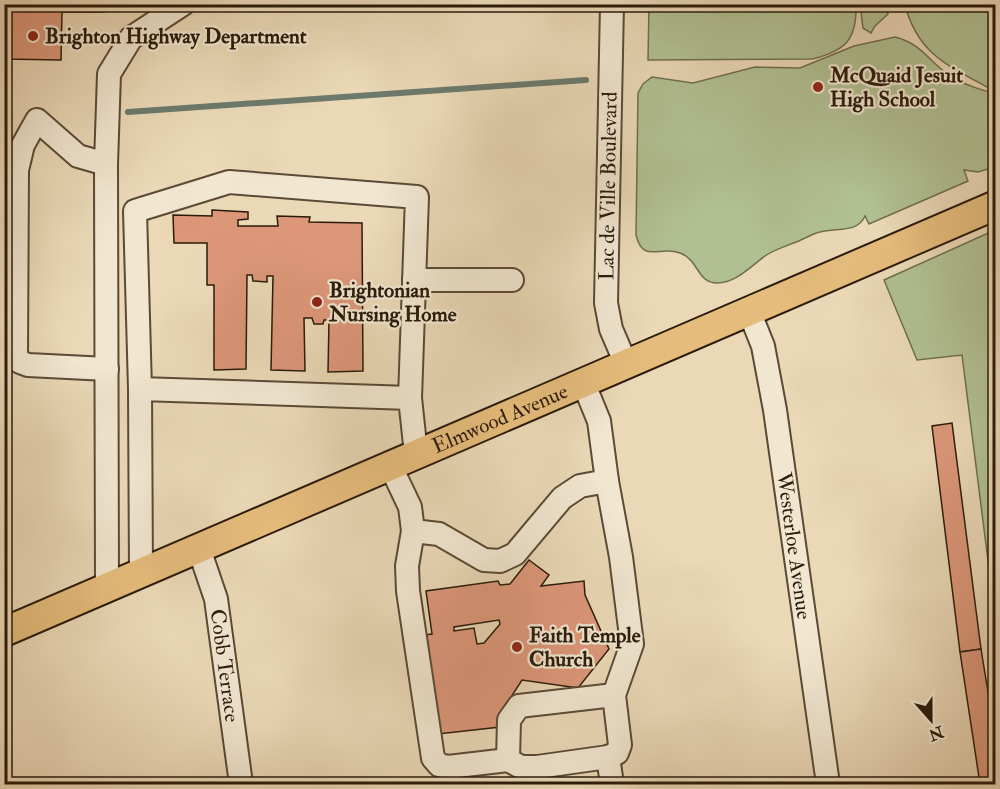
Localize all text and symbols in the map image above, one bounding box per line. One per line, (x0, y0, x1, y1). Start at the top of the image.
place label: Brighton Highway Department (45, 23, 307, 50)
marker: Brighton Highway Department (26, 29, 40, 43)
place label: McQuaid Jesuit High School (829, 62, 963, 113)
marker: McQuaid Jesuit High School (811, 80, 825, 94)
street label: Lac de Ville Boulevard (593, 91, 624, 281)
place label: Brightonian Nursing Home (328, 277, 457, 328)
marker: Brightonian Nursing Home (310, 295, 324, 309)
street label: Elmwood Avenue (428, 378, 572, 460)
street label: Westerloe Avenue (770, 470, 818, 621)
street label: Cobb Terrace (204, 607, 246, 724)
place label: Faith Temple Church (529, 622, 641, 673)
marker: Faith Temple Church (510, 640, 524, 654)
north arrow (901, 690, 961, 750)
text: N (925, 721, 947, 745)

